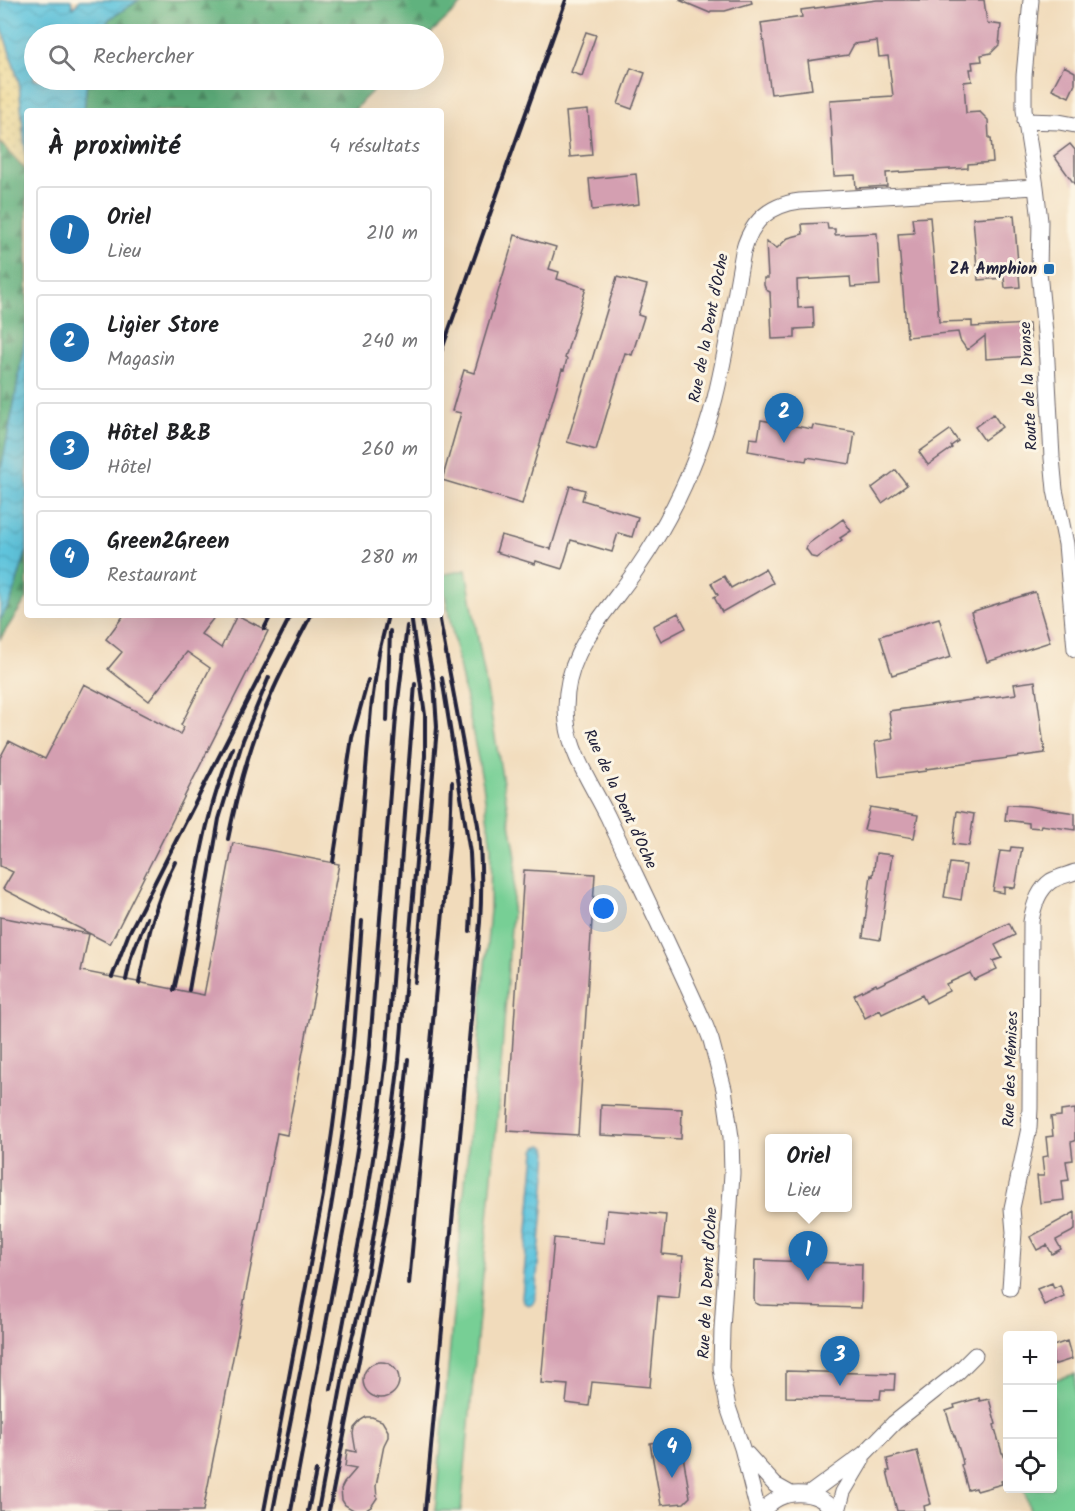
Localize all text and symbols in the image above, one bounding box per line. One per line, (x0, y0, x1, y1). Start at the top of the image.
search box (24, 24, 444, 90)
text: Rechercher (93, 40, 193, 75)
icon: search (45, 41, 78, 74)
text: À proximité (48, 126, 180, 168)
text: 4 résultats (329, 131, 420, 163)
text: Oriel (107, 201, 151, 236)
text: 1 (66, 218, 73, 250)
text: 210 m (366, 218, 418, 250)
text: Lieu (107, 236, 141, 268)
street label: Rue de la Dent d'Oche (682, 251, 736, 405)
place label: ZA Amphion (949, 257, 1037, 282)
marker: ZA Amphion (1042, 262, 1056, 276)
text: Ligier Store (107, 309, 219, 344)
street label: Route de la Dranse (1013, 321, 1045, 451)
text: 2 (64, 326, 75, 358)
text: 240 m (361, 326, 418, 358)
text: Magasin (107, 344, 175, 376)
pin: 2 (764, 394, 804, 443)
text: Hôtel B&B (107, 417, 211, 452)
text: 3 (64, 434, 75, 466)
text: 260 m (361, 434, 418, 466)
text: Hôtel (107, 452, 151, 484)
text: Green2Green (107, 525, 229, 560)
text: 4 (64, 542, 75, 574)
text: 280 m (360, 542, 418, 574)
text: Restaurant (107, 560, 197, 592)
street label: Rue de la Dent d'Oche (577, 725, 663, 873)
your location (589, 894, 618, 923)
street label: Rue des Mémises (996, 1010, 1026, 1127)
popup (765, 1134, 852, 1212)
text: Oriel (787, 1140, 830, 1175)
text: Lieu (787, 1175, 821, 1207)
street label: Rue de la Dent d'Oche (692, 1207, 724, 1359)
pin: 1 (788, 1232, 828, 1281)
map controls (1003, 1331, 1057, 1493)
button: + (1003, 1331, 1057, 1385)
pin: 3 (820, 1336, 860, 1386)
button: − (1003, 1385, 1057, 1439)
pin: 4 (652, 1428, 692, 1478)
button: locate (1003, 1439, 1057, 1493)

